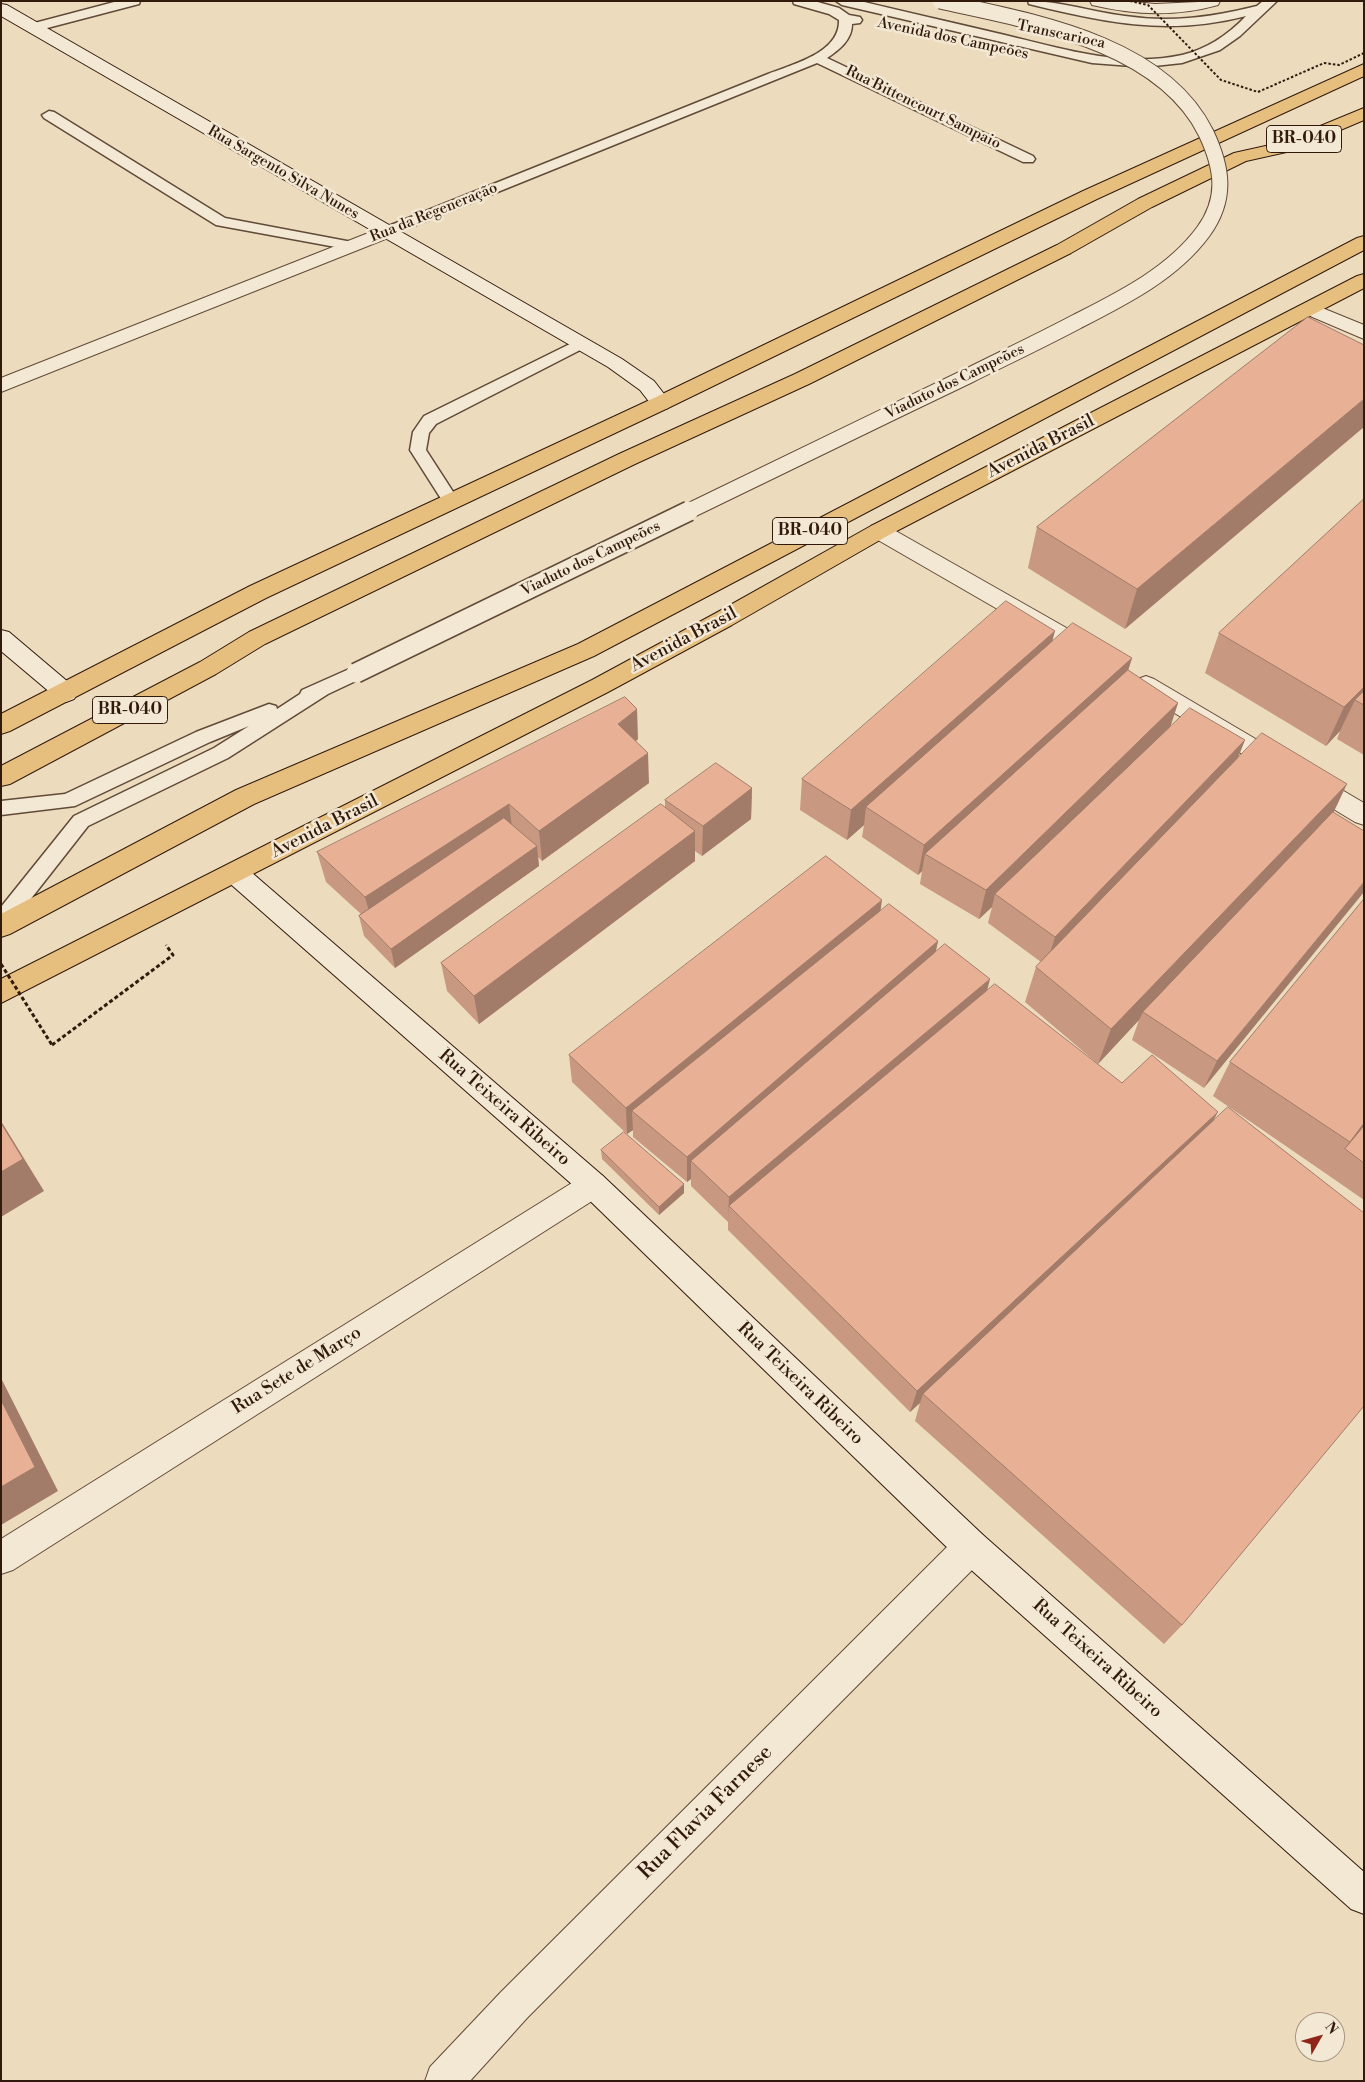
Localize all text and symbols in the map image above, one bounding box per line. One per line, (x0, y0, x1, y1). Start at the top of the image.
street label: Avenida dos Campeões (876, 14, 1030, 64)
street label: Transcarioca (1015, 17, 1107, 53)
street label: Rua Bittencourt Sampaio (842, 62, 1004, 154)
street label: Rua Sargento Silva Nunes (204, 122, 362, 224)
road number: BR-040 (1266, 126, 1342, 152)
street label: Rua da Regeneração (368, 179, 500, 247)
street label: Viaduto dos Campeões (883, 340, 1027, 424)
street label: Avenida Brasil (984, 411, 1098, 483)
street label: Viaduto dos Campeões (519, 517, 663, 601)
road number: BR-040 (772, 518, 848, 544)
street label: Avenida Brasil (627, 603, 741, 677)
road number: BR-040 (92, 696, 168, 724)
street label: Avenida Brasil (268, 791, 382, 863)
street label: Rua Teixeira Ribeiro (434, 1045, 574, 1171)
street label: Rua Teixeira Ribeiro (732, 1318, 868, 1450)
street label: Rua Sete de Março (228, 1322, 366, 1420)
street label: Rua Teixeira Ribeiro (1028, 1595, 1166, 1723)
street label: Rua Flavia Farnese (634, 1741, 778, 1885)
north arrow (1295, 2012, 1345, 2062)
text: N (1321, 2018, 1342, 2038)

